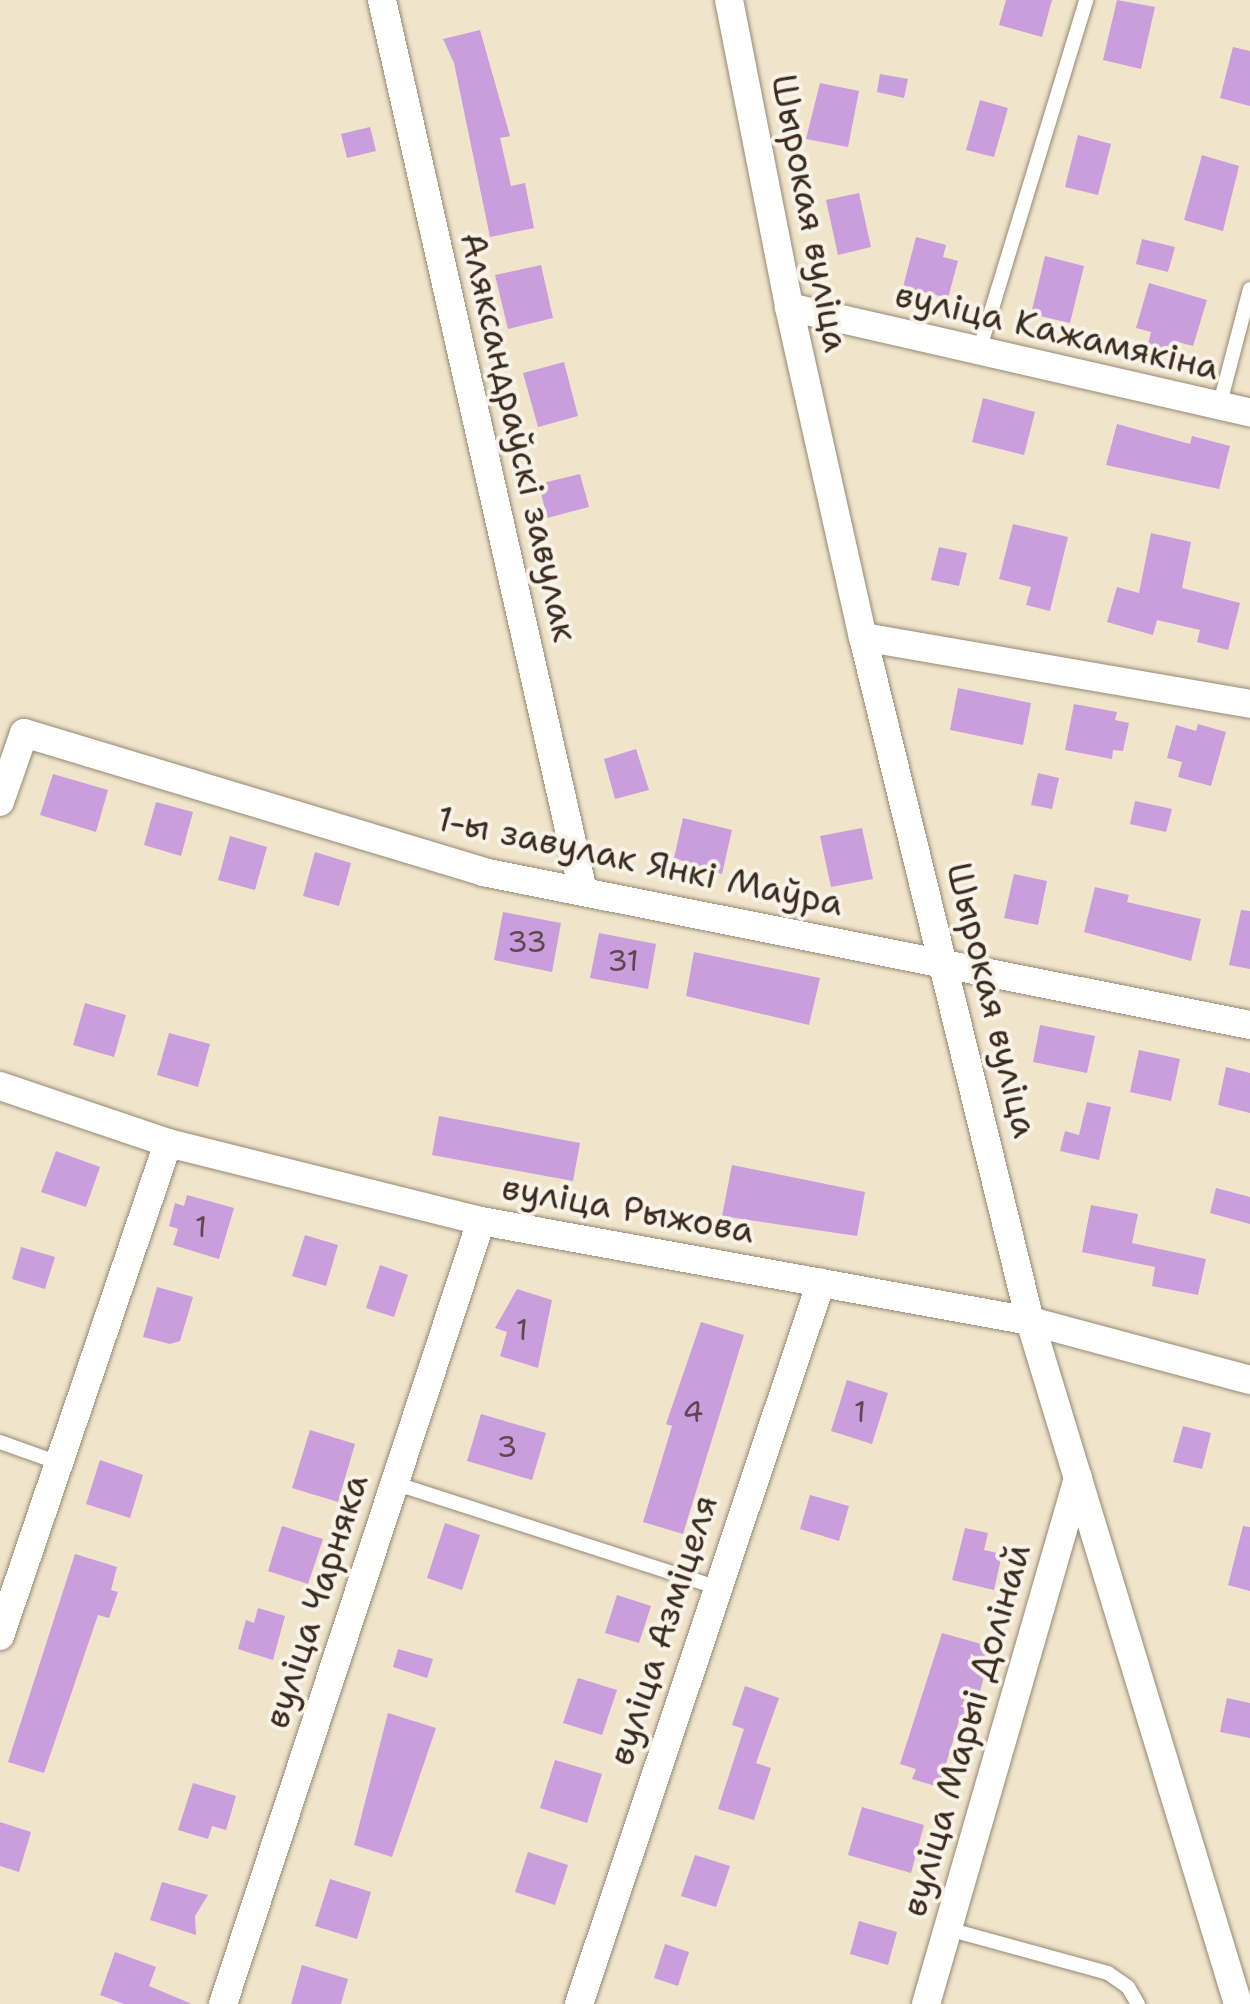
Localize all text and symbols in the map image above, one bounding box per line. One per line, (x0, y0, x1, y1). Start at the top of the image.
street label: Шырокая вуліца (763, 71, 857, 355)
street label: Аляксандраўскі завулак (451, 228, 587, 646)
street label: вуліца Кажамякіна (891, 273, 1223, 389)
street label: 1-ы завулак Янкі Маўра (433, 797, 847, 925)
street label: Шырокая вуліца (938, 858, 1046, 1142)
house number: 33 (507, 924, 547, 960)
house number: 31 (607, 943, 639, 979)
street label: вуліца Рыжова (499, 1166, 757, 1252)
house number: 1 (195, 1209, 207, 1245)
house number: 1 (516, 1312, 528, 1348)
house number: 4 (683, 1394, 703, 1430)
house number: 1 (854, 1394, 866, 1430)
house number: 3 (497, 1429, 517, 1465)
street label: вуліца Чарняка (255, 1469, 377, 1733)
street label: вуліца Азміцеля (600, 1490, 726, 1770)
street label: вуліца Марыі Долінай (893, 1539, 1039, 1921)

